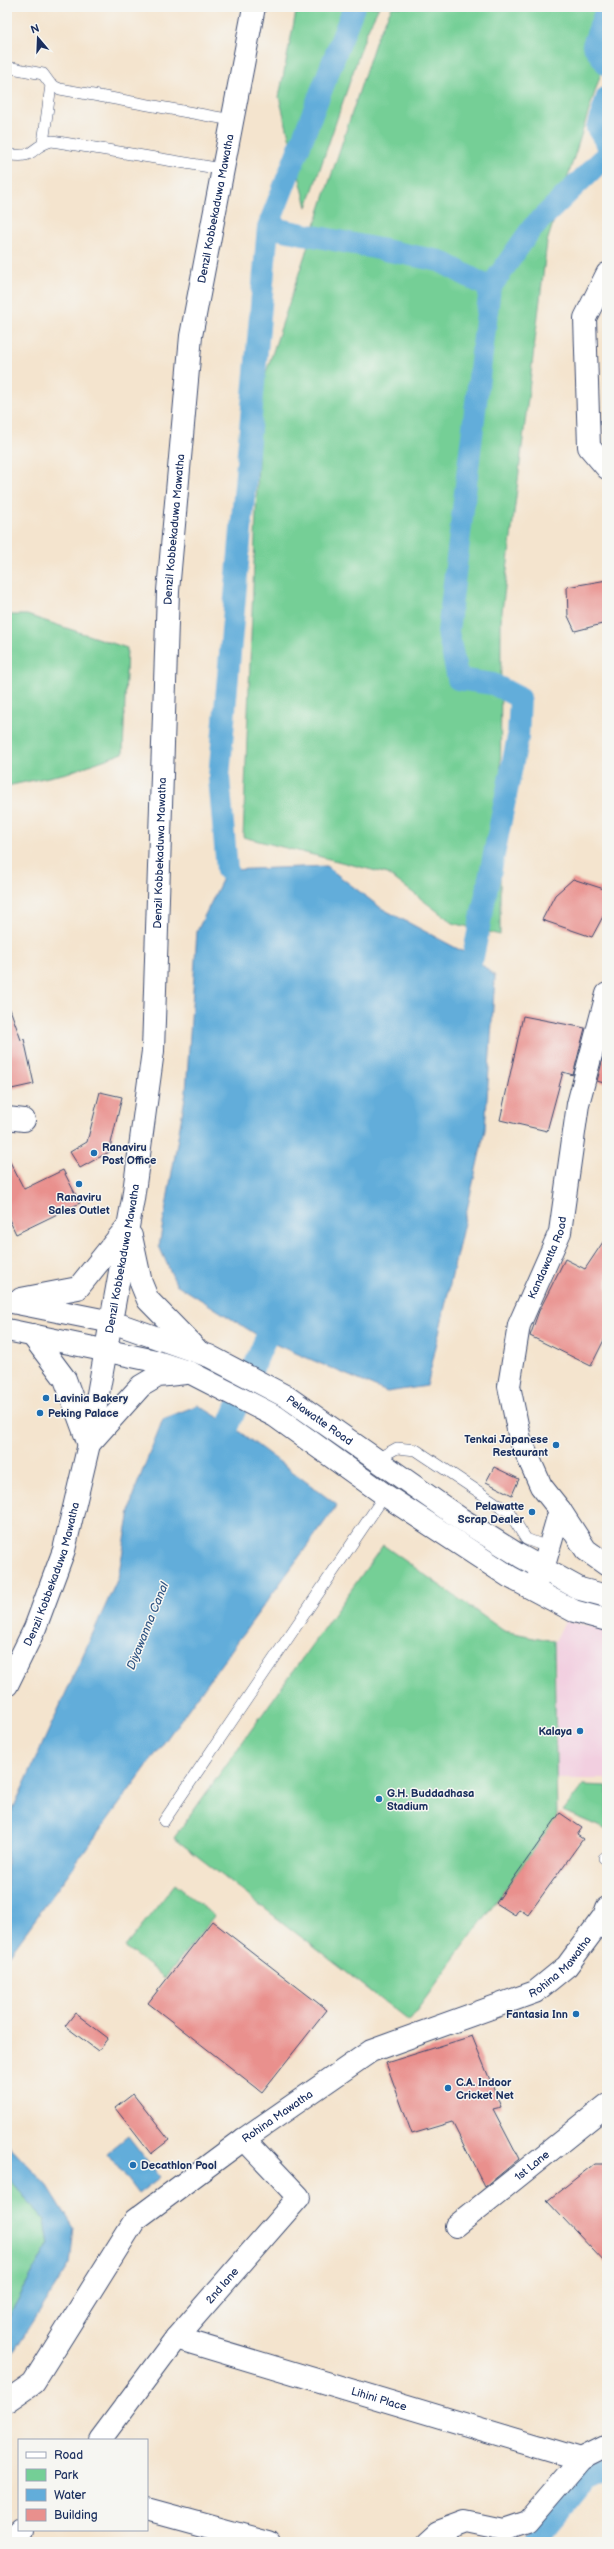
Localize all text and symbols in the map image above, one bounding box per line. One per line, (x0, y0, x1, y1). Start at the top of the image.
north arrow (18, 18, 58, 58)
text: N (29, 22, 41, 37)
street label: Denzil Kobbekaduwa Mawatha (195, 133, 236, 284)
street label: Denzil Kobbekaduwa Mawatha (161, 453, 187, 605)
street label: Denzil Kobbekaduwa Mawatha (150, 777, 168, 929)
place label: Ranaviru Post Office (102, 1141, 156, 1167)
marker: Ranaviru Post Office (89, 1148, 99, 1158)
marker: Ranaviru Sales Outlet (74, 1179, 84, 1189)
street label: Denzil Kobbekaduwa Mawatha (103, 1183, 141, 1334)
place label: Ranaviru Sales Outlet (48, 1191, 110, 1217)
street label: Kandawatta Road (525, 1216, 569, 1301)
place label: Lavinia Bakery (54, 1392, 128, 1405)
street label: Pelawatte Road (284, 1392, 355, 1448)
marker: Lavinia Bakery (41, 1393, 51, 1403)
place label: Peking Palace (48, 1407, 119, 1420)
marker: Peking Palace (35, 1408, 45, 1418)
place label: Tenkai Japanese Restaurant (464, 1433, 548, 1459)
marker: Tenkai Japanese Restaurant (551, 1440, 561, 1450)
place label: Pelawatte Scrap Dealer (458, 1500, 525, 1526)
street label: Denzil Kobbekaduwa Mawatha (21, 1501, 82, 1648)
marker: Pelawatte Scrap Dealer (527, 1507, 537, 1517)
water label: Diyawanna Canal (124, 1579, 173, 1672)
place label: Kalaya (538, 1725, 572, 1738)
marker: Kalaya (575, 1726, 585, 1736)
place label: G.H. Buddadhasa Stadium (387, 1787, 474, 1813)
marker: G.H. Buddadhasa Stadium (374, 1794, 384, 1804)
street label: Rohina Mawatha (527, 1933, 594, 2000)
place label: Fantasia Inn (506, 2008, 568, 2021)
marker: Fantasia Inn (571, 2009, 581, 2019)
place label: C.A. Indoor Cricket Net (456, 2076, 514, 2102)
marker: C.A. Indoor Cricket Net (443, 2083, 453, 2093)
street label: Rohina Mawatha (239, 2087, 315, 2145)
street label: 1st Lane (512, 2147, 552, 2183)
place label: Decathlon Pool (141, 2159, 217, 2172)
marker: Decathlon Pool (128, 2160, 138, 2170)
street label: 2nd lane (203, 2264, 241, 2306)
street label: Lihini Place (350, 2384, 409, 2413)
legend (18, 2439, 148, 2531)
text: Road (54, 2448, 83, 2463)
text: Park (54, 2468, 78, 2483)
text: Water (54, 2488, 86, 2503)
text: Building (54, 2508, 98, 2523)

